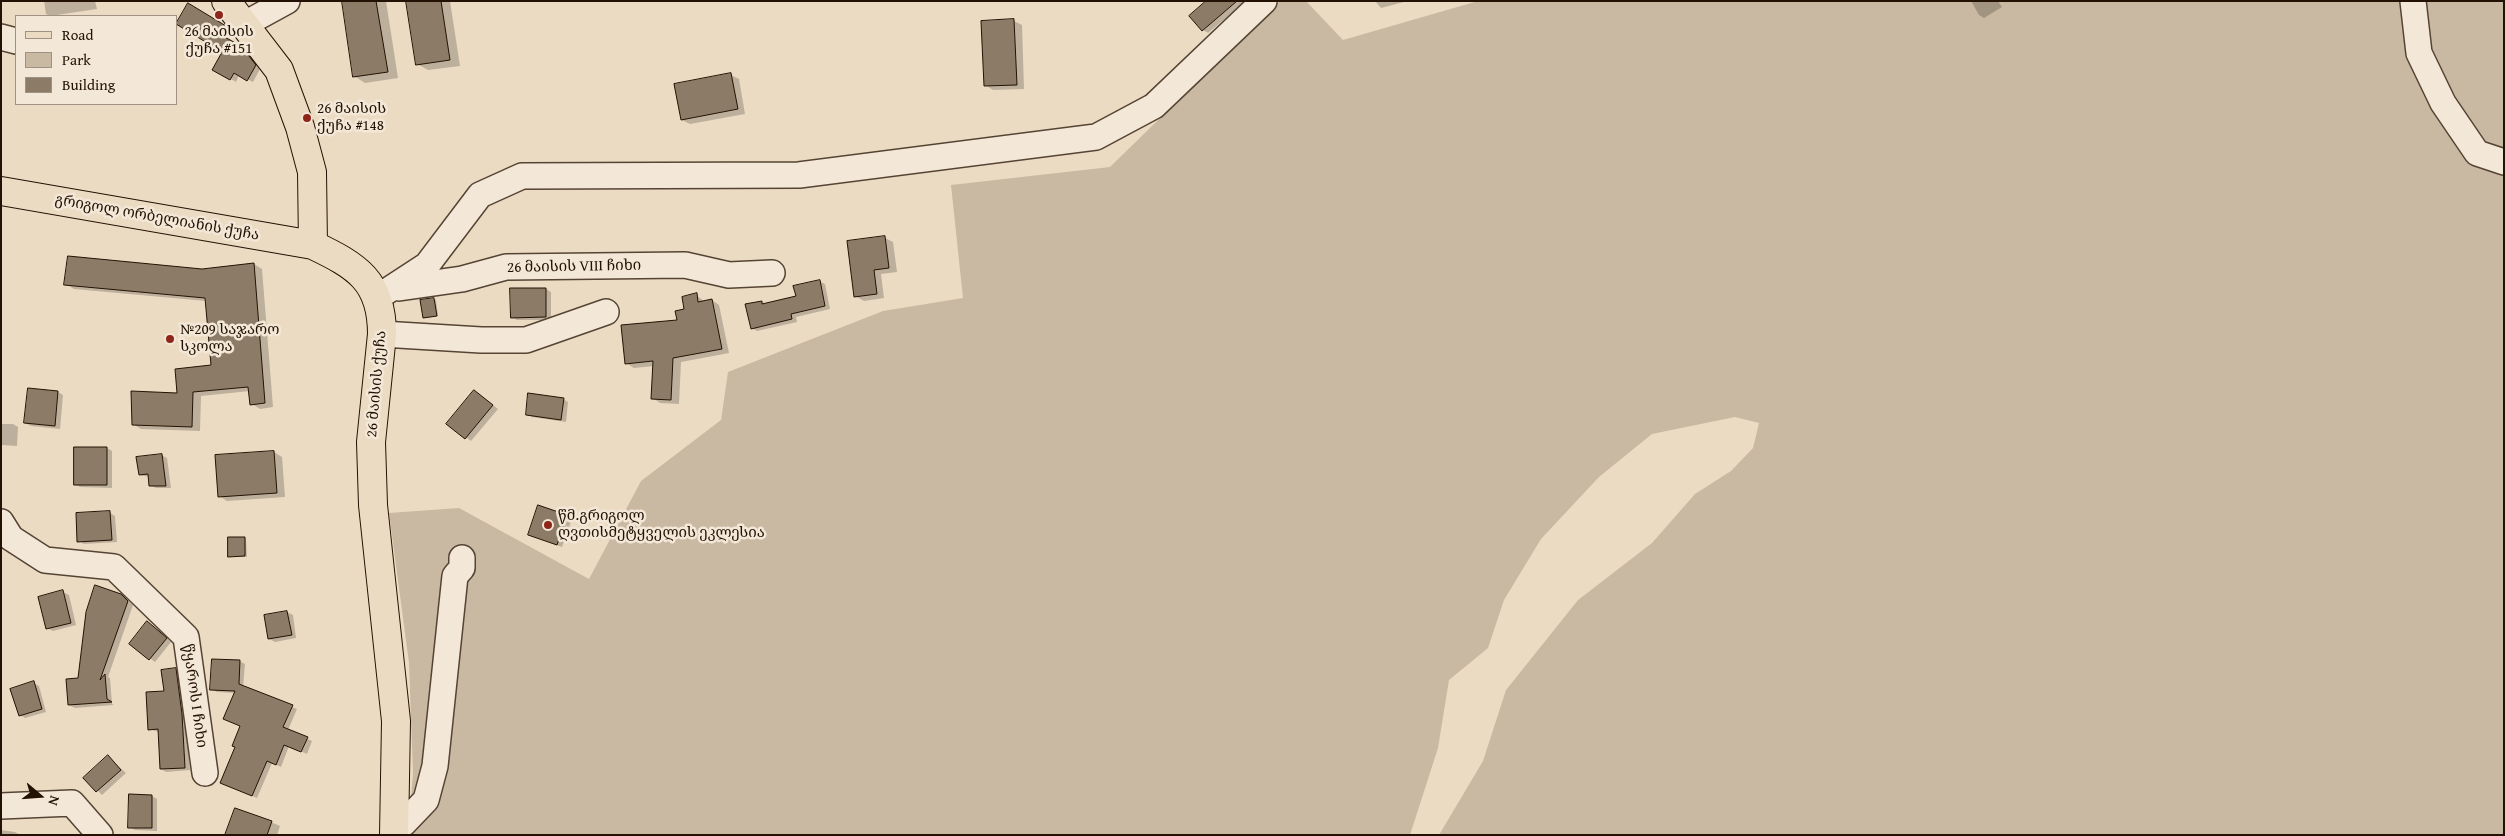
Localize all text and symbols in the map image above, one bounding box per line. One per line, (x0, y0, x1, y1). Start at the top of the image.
marker: 26 მაისის ქუჩა #151 (213, 9, 225, 21)
legend (15, 15, 178, 105)
place label: 26 მაისის ქუჩა #151 (184, 23, 254, 58)
text: Road (62, 24, 93, 45)
text: Park (62, 49, 91, 70)
text: Building (62, 74, 115, 95)
place label: 26 მაისის ქუჩა #148 (317, 100, 386, 135)
marker: 26 მაისის ქუჩა #148 (301, 112, 313, 124)
street label: გრიგოლ ორბელიანის ქუჩა (53, 191, 261, 245)
street label: 26 მაისის VIII ჩიხი (507, 257, 641, 277)
place label: №209 საჯარო სკოლა (180, 321, 280, 356)
street label: 26 მაისის ქუჩა (363, 330, 391, 438)
marker: №209 საჯარო სკოლა (164, 333, 176, 345)
place label: წმ.გრიგოლ ღვთისმეტყველის ეკლესია (558, 507, 765, 542)
marker: წმ.გრიგოლ ღვთისმეტყველის ეკლესია (542, 519, 554, 531)
street label: წყაროს I ჩიხი (178, 643, 210, 749)
north arrow (15, 771, 65, 821)
text: N (43, 793, 65, 808)

